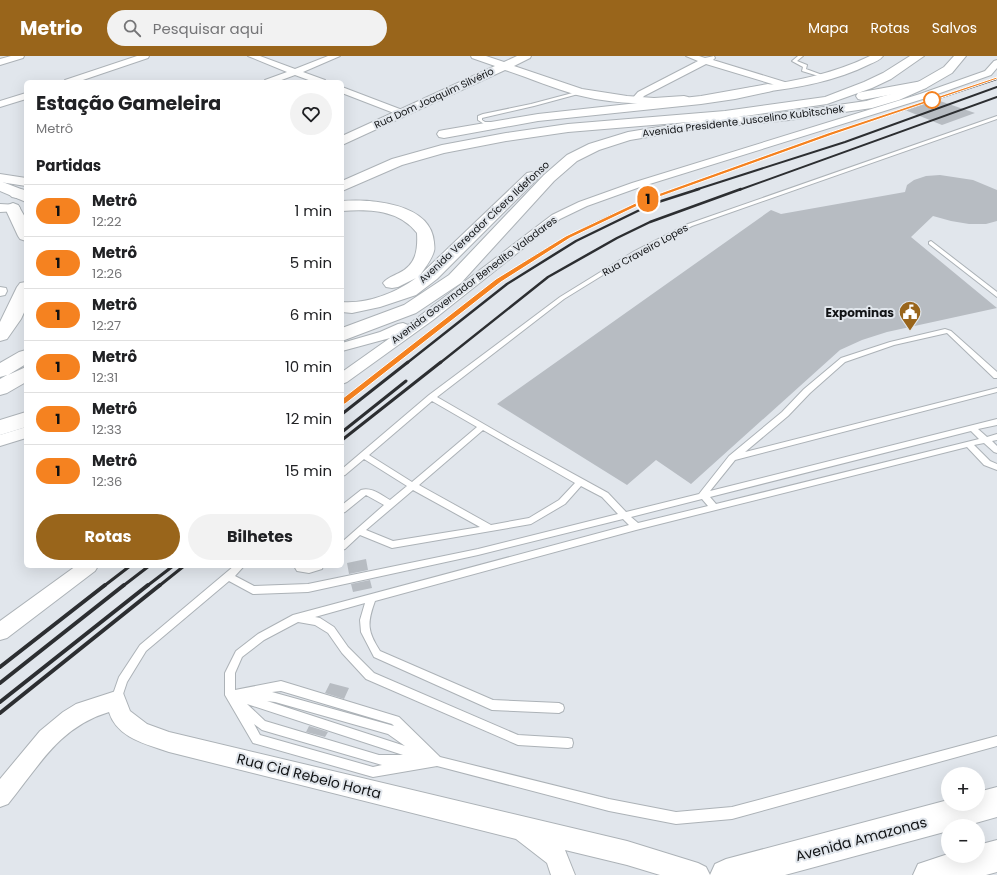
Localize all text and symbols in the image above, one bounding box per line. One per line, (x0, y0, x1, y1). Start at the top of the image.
search box (107, 10, 387, 46)
text: Metrio (20, 15, 83, 42)
icon: search (121, 17, 143, 39)
text: Pesquisar aqui (153, 18, 263, 39)
text: Mapa (808, 18, 848, 38)
text: Rotas (870, 18, 910, 38)
text: Salvos (932, 18, 977, 38)
street label: Rua Dom Joaquim Silvério (372, 64, 496, 132)
text: Estação Gameleira (36, 90, 221, 117)
unlabelled marker (923, 91, 941, 109)
button: heart (290, 93, 332, 135)
street label: Avenida Presidente Juscelino Kubitschek (641, 101, 845, 141)
text: Metrô (36, 119, 73, 138)
text: Partidas (36, 155, 101, 176)
street label: Avenida Vereador Cícero Ildefonso (415, 157, 553, 287)
line badge: 1 (635, 186, 661, 212)
text: 1 (645, 189, 651, 209)
text: Metrô (92, 190, 137, 211)
text: 1 min (294, 200, 332, 221)
text: 1 (55, 201, 61, 221)
text: 12:22 (92, 212, 121, 231)
street label: Avenida Governador Benedito Valadares (388, 213, 560, 347)
street label: Rua Craveiro Lopes (599, 220, 691, 280)
text: Metrô (92, 242, 137, 263)
text: 5 min (290, 252, 332, 273)
text: 1 (55, 253, 61, 273)
text: 12:26 (92, 264, 122, 283)
text: Metrô (92, 294, 137, 315)
public building icon: Expominas (897, 299, 923, 332)
text: 6 min (290, 304, 332, 325)
place label: Expominas (825, 304, 894, 321)
text: 1 (55, 305, 61, 325)
text: 12:27 (92, 316, 121, 335)
text: Metrô (92, 346, 137, 367)
text: 10 min (285, 356, 332, 377)
text: 1 (55, 357, 61, 377)
text: 12:31 (92, 368, 118, 387)
text: Metrô (92, 398, 137, 419)
text: 12 min (286, 408, 332, 429)
text: 1 (55, 409, 61, 429)
text: 12:33 (92, 420, 122, 439)
text: Metrô (92, 450, 137, 471)
text: 15 min (285, 460, 332, 481)
text: 1 (55, 461, 61, 481)
text: 12:36 (92, 472, 122, 491)
button: Rotas (36, 514, 180, 560)
button: Bilhetes (188, 514, 332, 560)
street label: Rua Cid Rebelo Horta (235, 748, 383, 804)
map controls (941, 767, 985, 863)
button: + (941, 767, 985, 811)
street label: Avenida Amazonas (793, 812, 929, 866)
button: − (941, 819, 985, 863)

